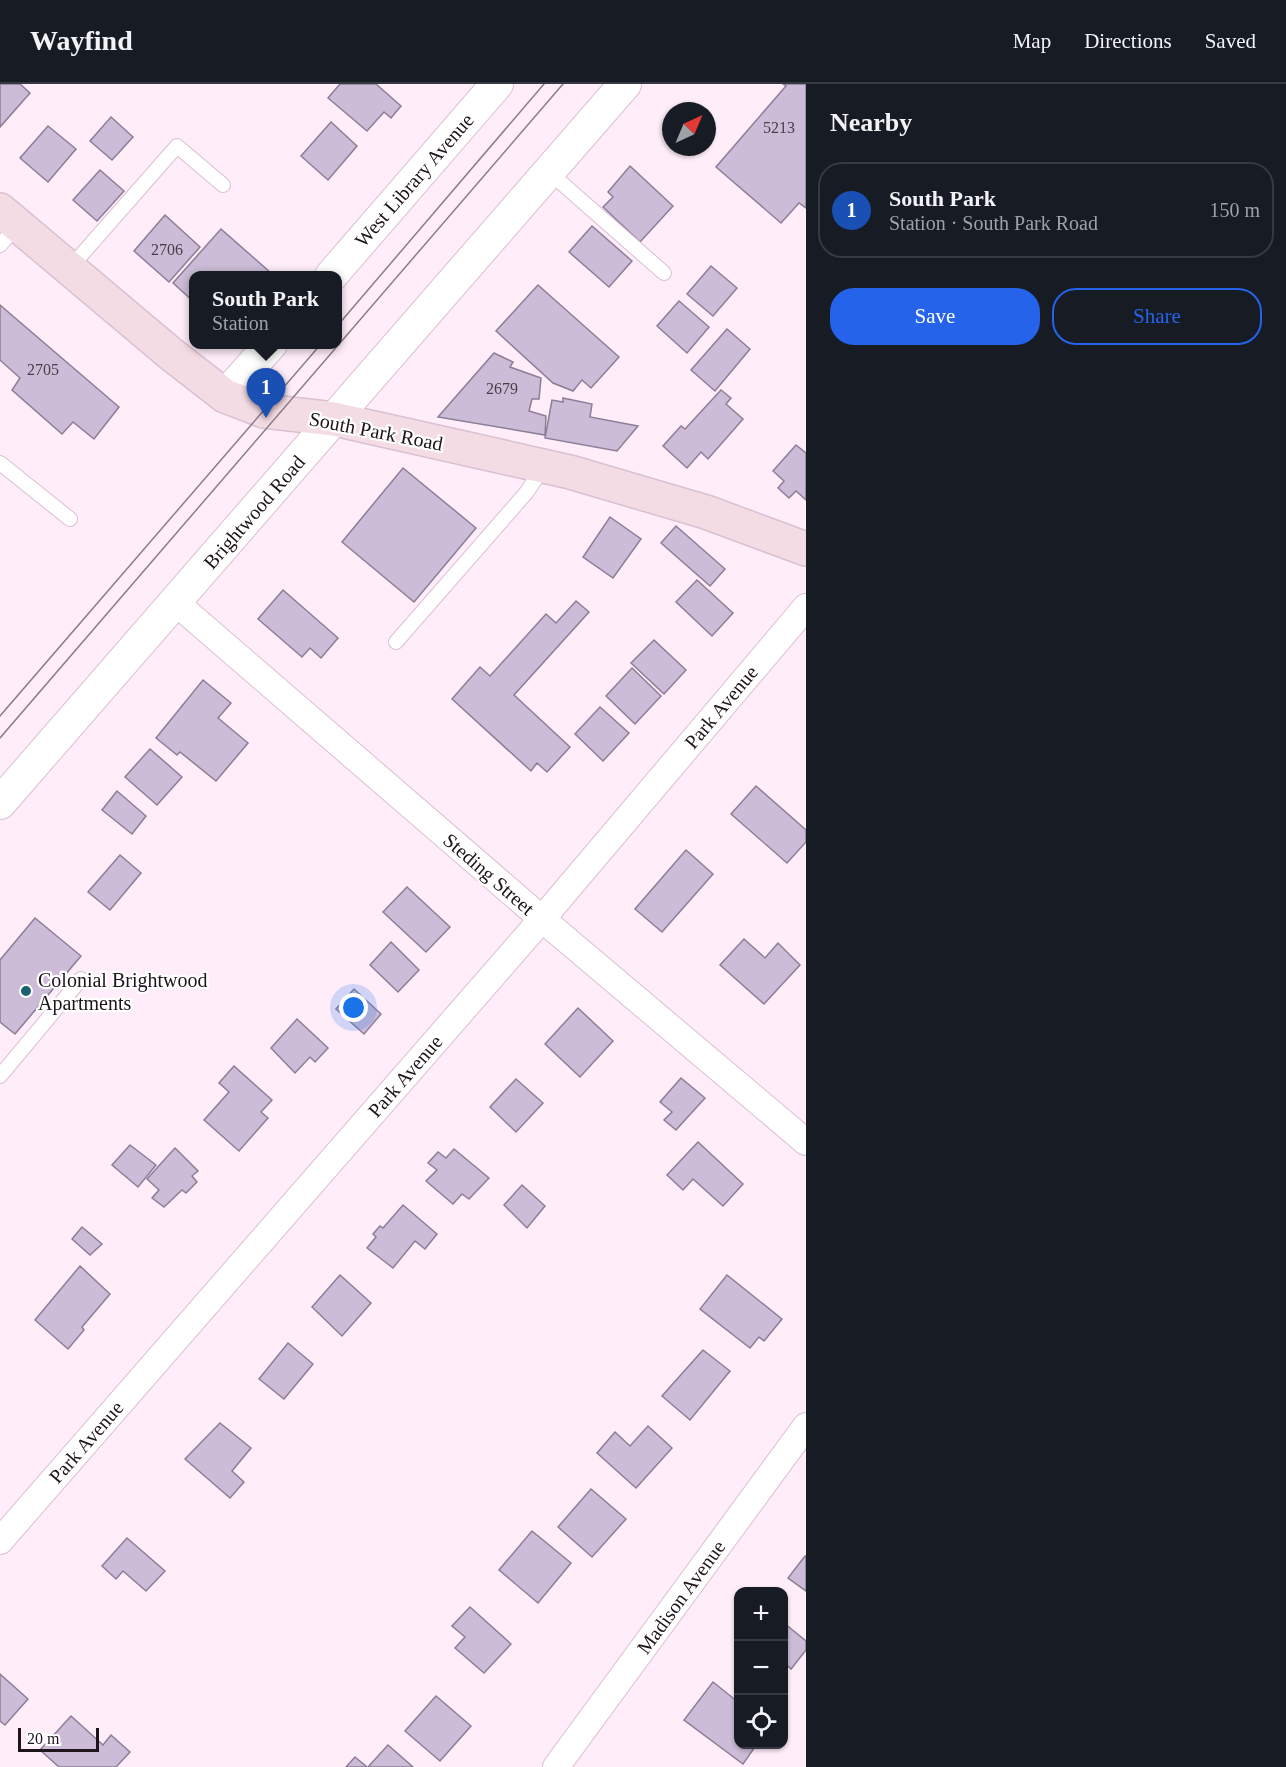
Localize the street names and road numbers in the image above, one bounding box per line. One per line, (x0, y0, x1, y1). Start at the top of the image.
street label: West Library Avenue (350, 109, 479, 252)
street label: South Park Road (307, 407, 445, 455)
street label: Brightwood Road (199, 451, 310, 574)
street label: Park Avenue (680, 661, 762, 753)
street label: Steding Street (439, 829, 539, 920)
street label: Park Avenue (363, 1030, 447, 1121)
street label: Park Avenue (44, 1396, 128, 1487)
street label: Madison Avenue (633, 1536, 730, 1658)

